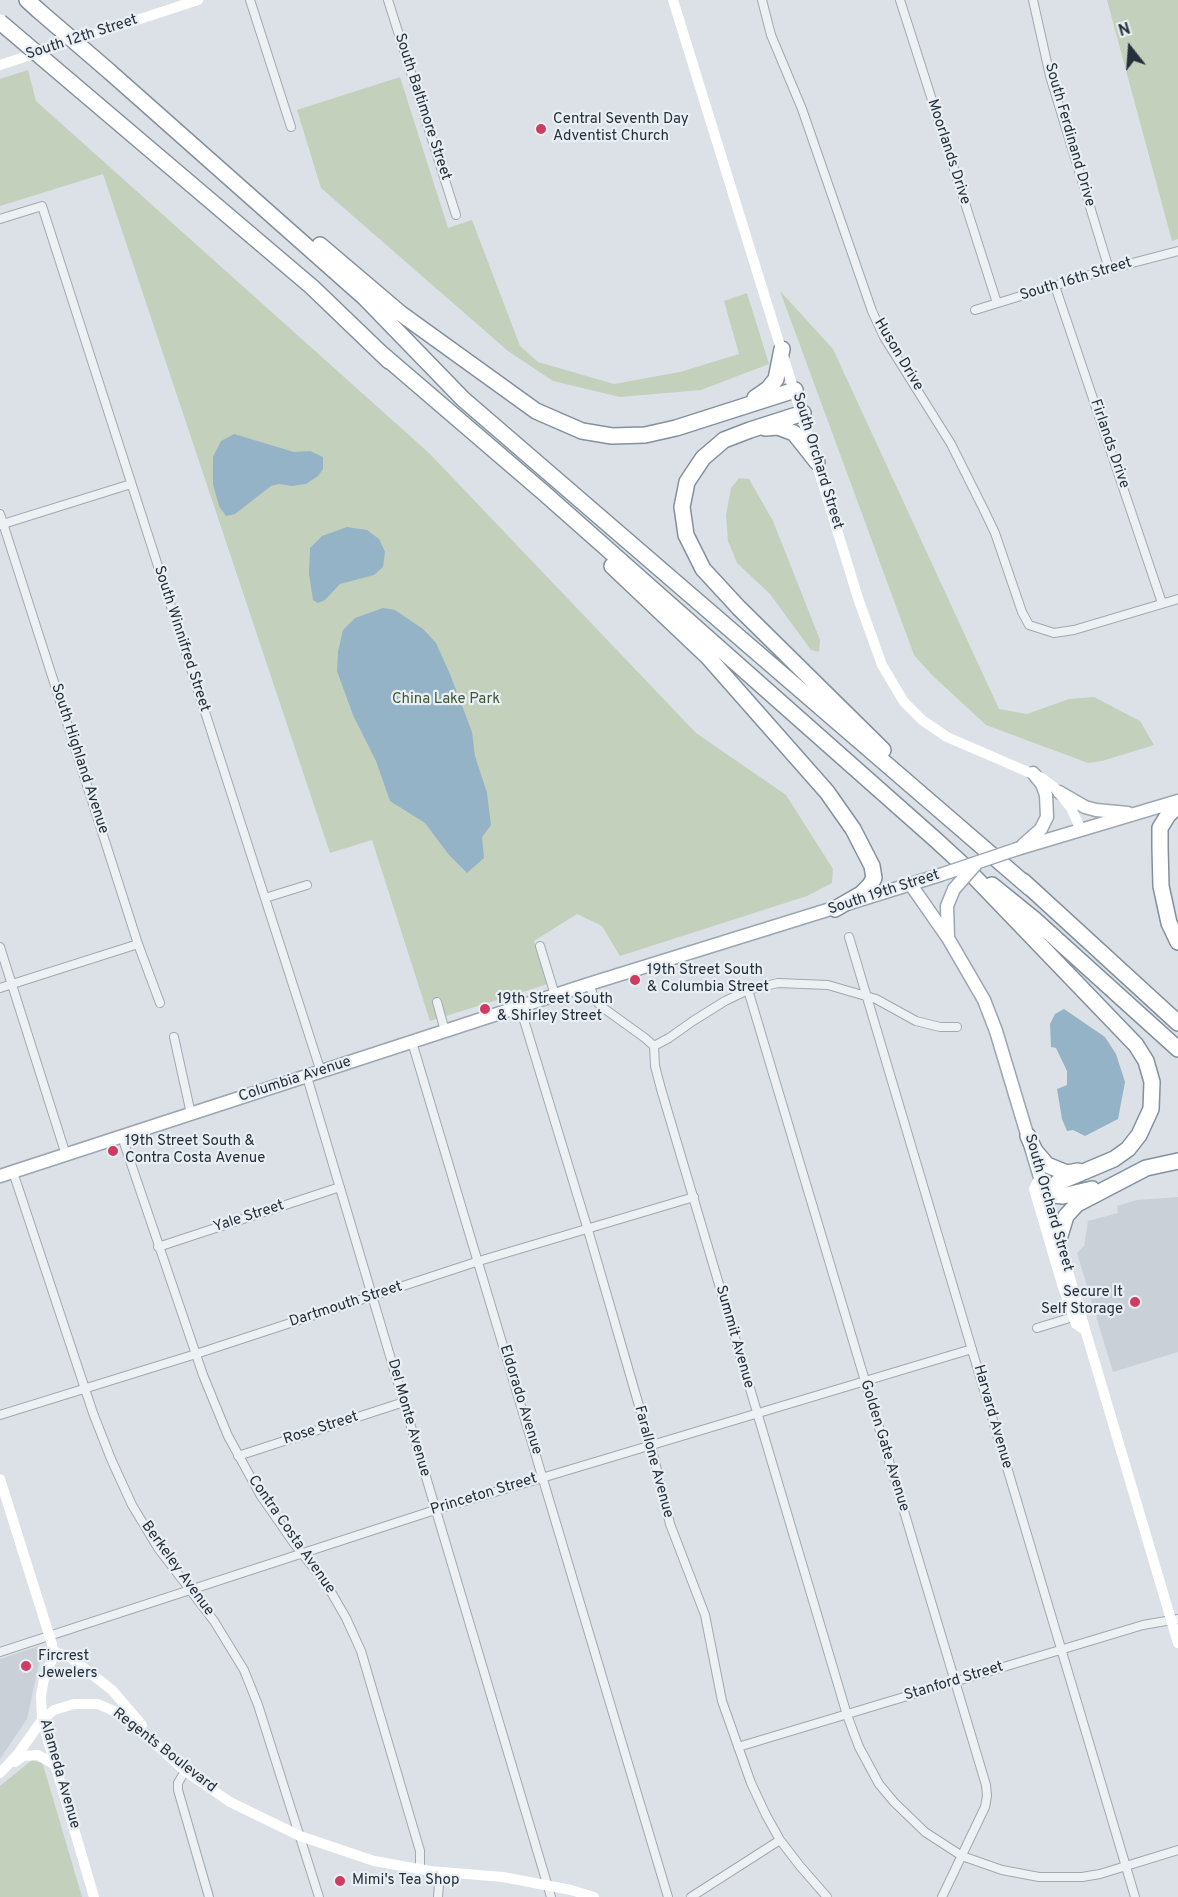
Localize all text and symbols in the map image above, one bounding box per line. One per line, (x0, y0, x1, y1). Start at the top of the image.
street label: South 12th Street (24, 11, 140, 65)
north arrow (1100, 18, 1160, 78)
text: N (1116, 20, 1133, 42)
street label: South Baltimore Street (390, 31, 454, 183)
street label: South Ferdinand Drive (1040, 61, 1098, 209)
street label: Moorlands Drive (922, 97, 974, 207)
place label: Central Seventh Day Adventist Church (553, 111, 689, 146)
marker: Central Seventh Day Adventist Church (534, 122, 548, 136)
street label: South 16th Street (1018, 254, 1134, 306)
street label: Huson Drive (869, 315, 927, 395)
street label: South Orchard Street (788, 390, 846, 532)
street label: Firlands Drive (1085, 397, 1133, 491)
street label: South Winnifred Street (149, 564, 213, 714)
street label: South Highland Avenue (46, 682, 112, 836)
park label: China Lake Park (392, 691, 500, 709)
street label: South 19th Street (826, 867, 942, 919)
place label: 19th Street South & Columbia Street (647, 962, 769, 997)
marker: 19th Street South & Columbia Street (628, 973, 642, 987)
place label: 19th Street South & Shirley Street (497, 991, 613, 1026)
marker: 19th Street South & Shirley Street (478, 1002, 492, 1016)
street label: Columbia Avenue (237, 1053, 353, 1107)
street label: South Orchard Street (1020, 1132, 1076, 1274)
place label: 19th Street South & Contra Costa Avenue (125, 1133, 265, 1168)
marker: 19th Street South & Contra Costa Avenue (106, 1144, 120, 1158)
street label: Yale Street (211, 1197, 287, 1237)
street label: Dartmouth Street (287, 1278, 405, 1332)
street label: Summit Avenue (711, 1283, 757, 1391)
place label: Secure It Self Storage (1041, 1284, 1123, 1319)
marker: Secure It Self Storage (1128, 1295, 1142, 1309)
street label: Eldorado Avenue (495, 1343, 545, 1457)
street label: Del Monte Avenue (383, 1357, 433, 1479)
street label: Harvard Avenue (969, 1363, 1015, 1471)
street label: Golden Gate Avenue (855, 1378, 913, 1514)
street label: Farallone Avenue (629, 1404, 677, 1520)
street label: Rose Street (281, 1408, 361, 1450)
street label: Princeton Street (429, 1470, 539, 1520)
street label: Contra Costa Avenue (243, 1472, 339, 1598)
street label: Berkeley Avenue (137, 1518, 217, 1620)
place label: Fircrest Jewelers (38, 1648, 98, 1683)
street label: Stanford Street (902, 1658, 1006, 1706)
marker: Fircrest Jewelers (19, 1659, 33, 1673)
street label: Regents Boulevard (109, 1705, 219, 1797)
street label: Alameda Avenue (35, 1717, 83, 1831)
place label: Mimi's Tea Shop (352, 1872, 459, 1890)
marker: Mimi's Tea Shop (333, 1874, 347, 1888)

